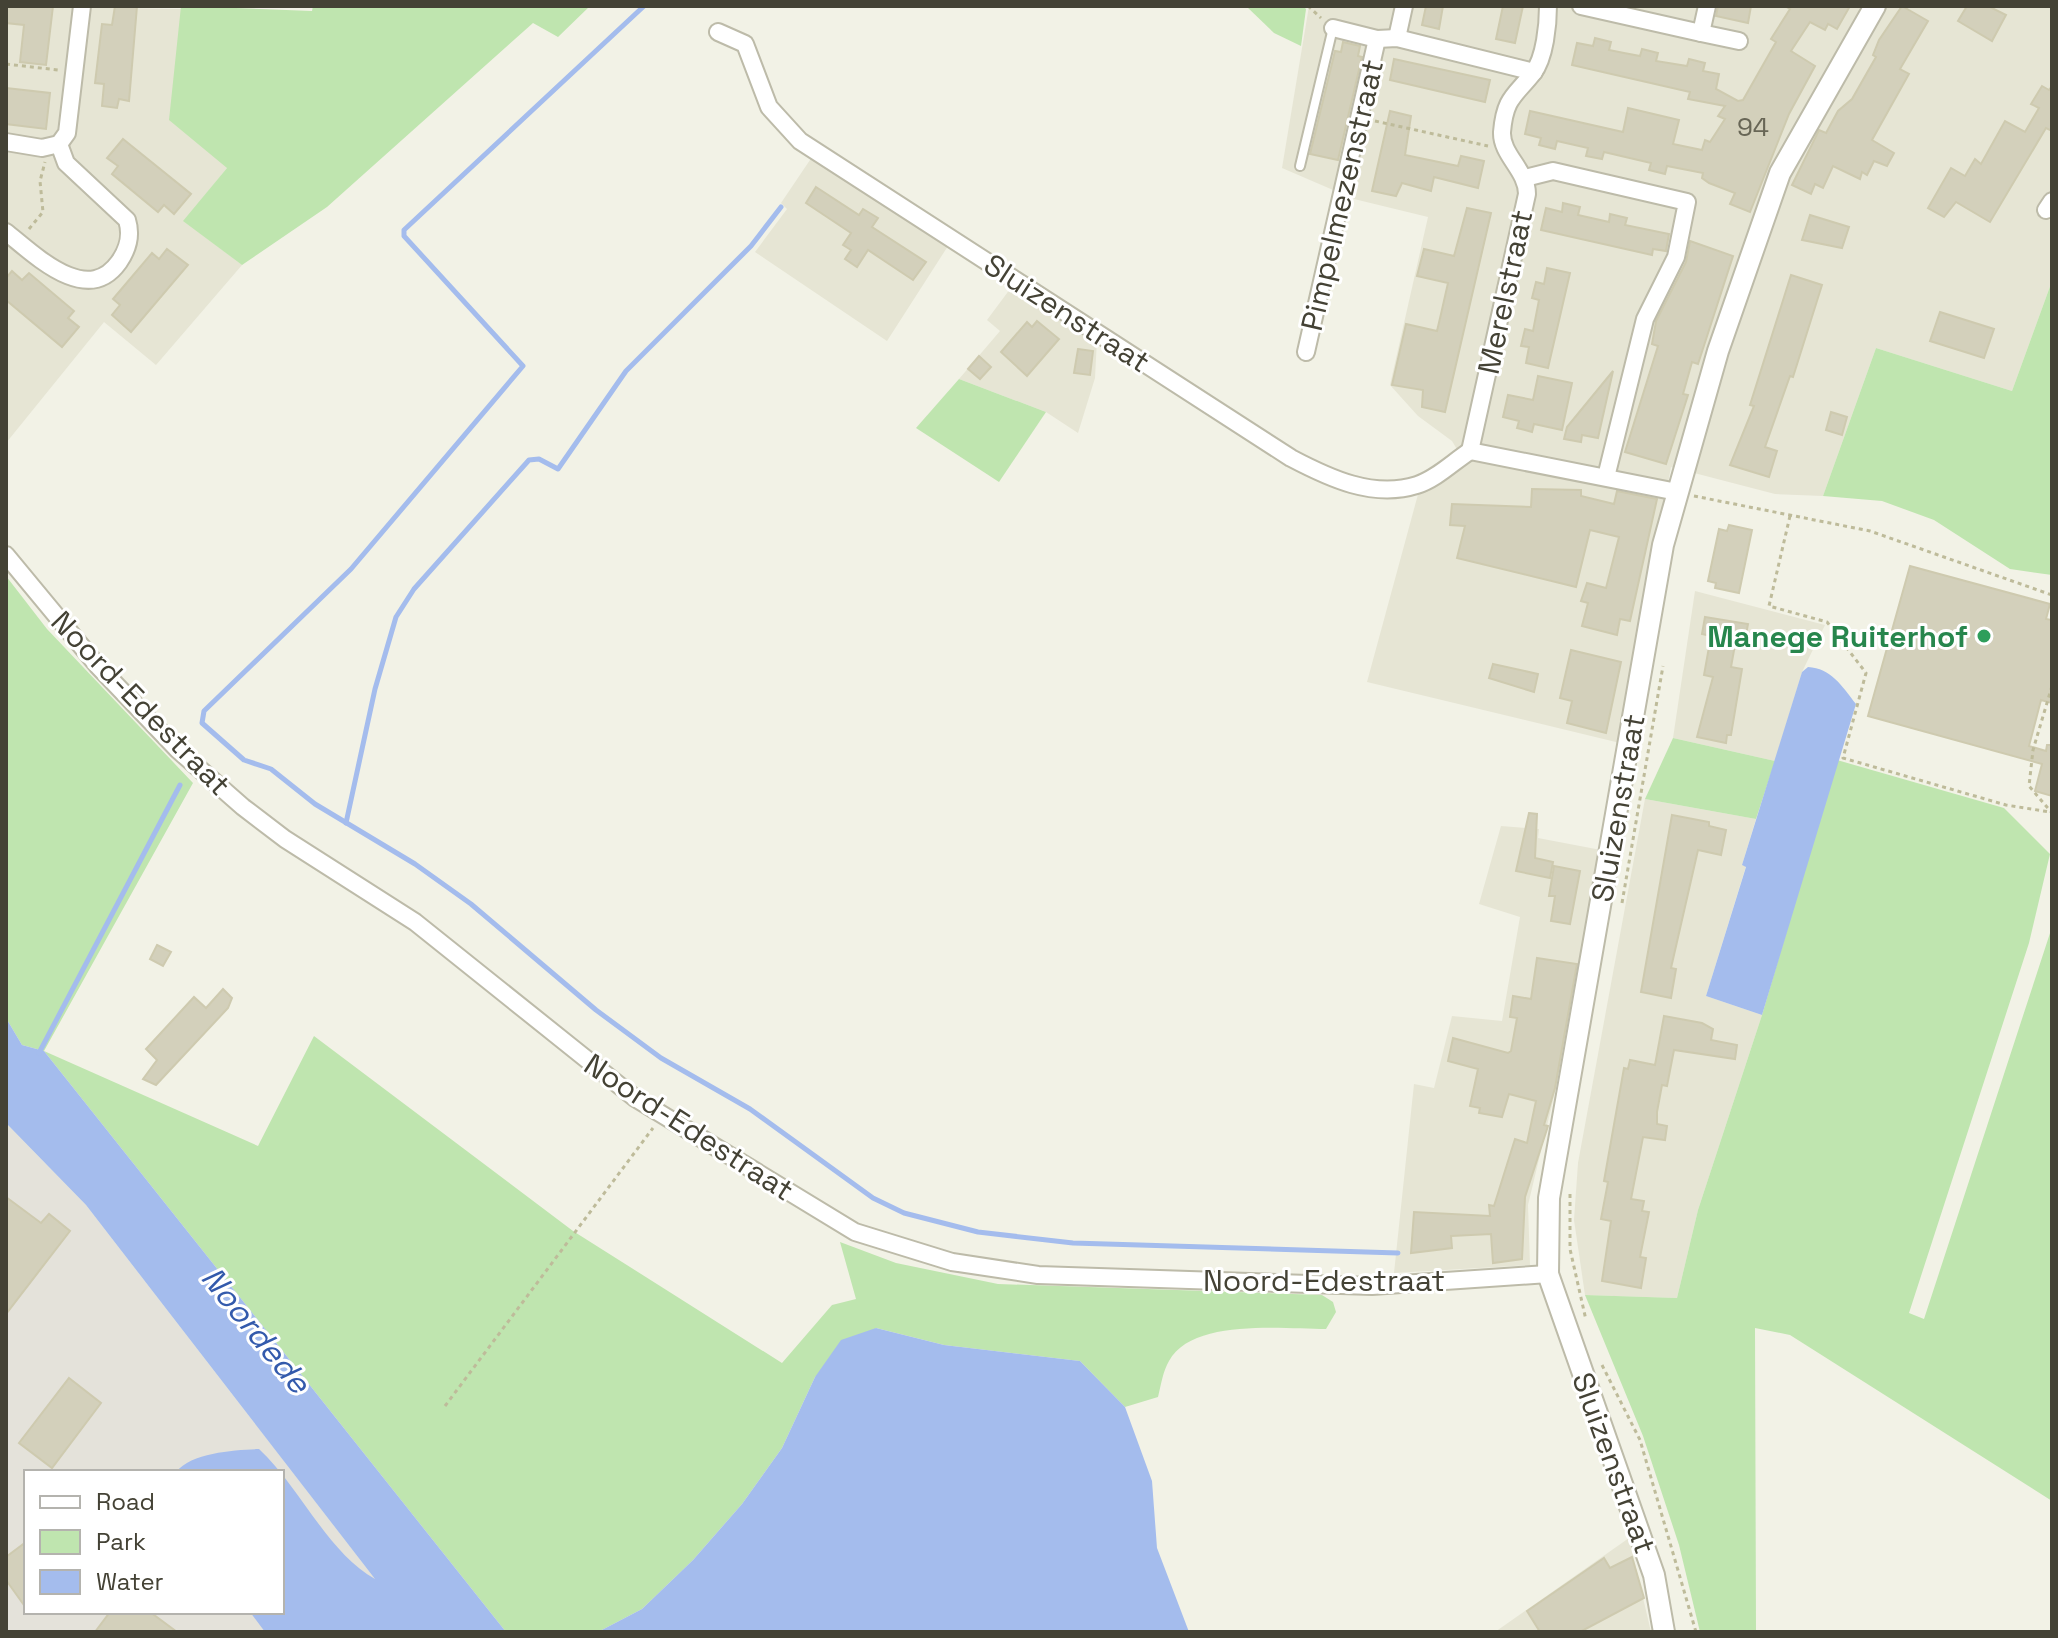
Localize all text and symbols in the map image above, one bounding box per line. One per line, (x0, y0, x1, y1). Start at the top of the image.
street label: Pimpelmezenstraat (1292, 56, 1392, 334)
house number: 94 (1737, 110, 1769, 144)
street label: Merelstraat (1469, 206, 1541, 378)
street label: Sluizenstraat (977, 245, 1157, 381)
street label: Noord-Edestraat (43, 602, 239, 804)
place label: Manege Ruiterhof (1707, 617, 1968, 656)
marker: Manege Ruiterhof (1975, 627, 1993, 645)
street label: Sluizenstraat (1582, 711, 1654, 905)
street label: Noord-Edestraat (577, 1045, 801, 1209)
water label: Noordede (193, 1259, 320, 1402)
street label: Noord-Edestraat (1203, 1261, 1445, 1300)
street label: Sluizenstraat (1563, 1367, 1665, 1559)
legend (24, 1470, 284, 1614)
text: Road (96, 1486, 155, 1517)
text: Park (96, 1526, 146, 1557)
text: Water (96, 1566, 164, 1597)

